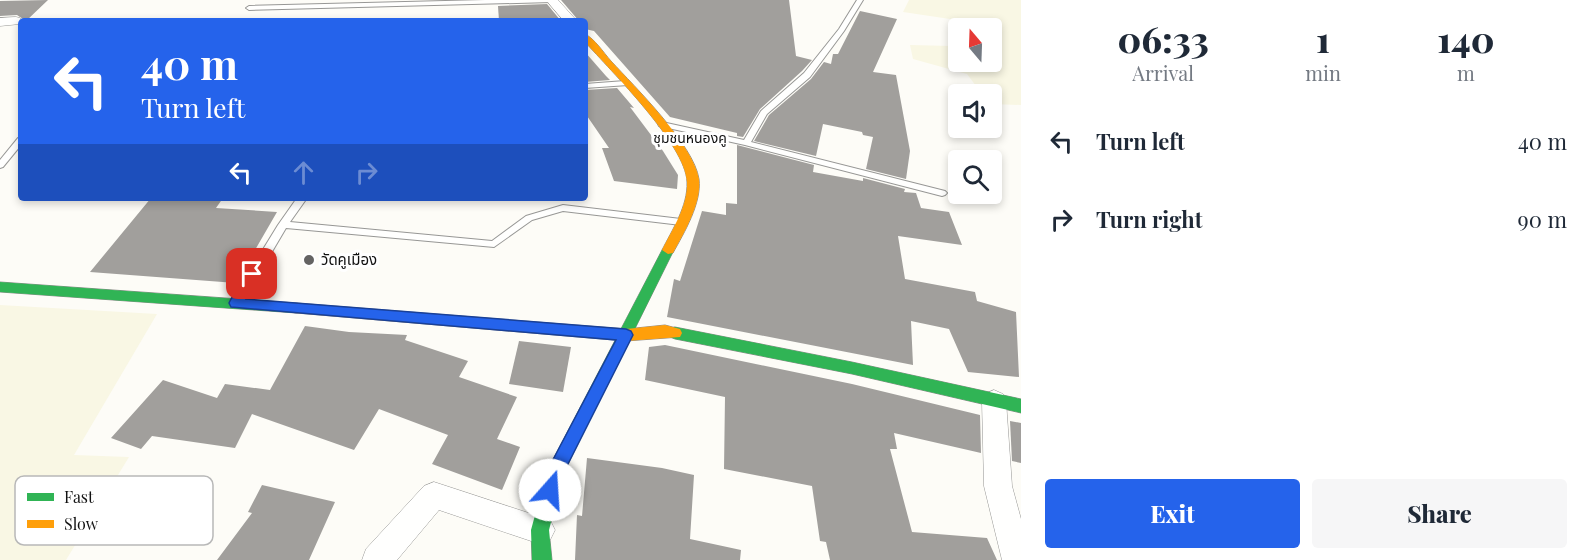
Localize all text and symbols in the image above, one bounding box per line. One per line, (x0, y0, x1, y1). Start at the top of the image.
text: 06:33 (1118, 14, 1209, 62)
text: 1 (1316, 14, 1330, 62)
text: 140 (1437, 14, 1494, 62)
north arrow (948, 18, 1002, 72)
map controls (948, 18, 1002, 204)
text: 40 m (141, 35, 238, 91)
icon: left (42, 42, 120, 120)
text: Arrival (1132, 59, 1194, 86)
text: min (1305, 59, 1341, 86)
text: m (1457, 59, 1475, 86)
button: sound (948, 84, 1002, 138)
text: Turn left (141, 89, 245, 125)
icon: left (1045, 125, 1078, 158)
text: Turn left (1096, 126, 1185, 156)
text: 40 m (1518, 126, 1567, 156)
district label: ชุมชนหนองคู (653, 128, 727, 147)
button: search (948, 150, 1002, 204)
icon: left (224, 156, 257, 189)
icon: ahead (287, 156, 320, 189)
icon: right (350, 156, 383, 189)
icon: right (1045, 203, 1078, 236)
text: Turn right (1096, 204, 1202, 234)
text: 90 m (1518, 204, 1567, 234)
pin (226, 248, 277, 299)
place label: วัดคูเมือง (321, 249, 377, 269)
marker: วัดคูเมือง (302, 253, 316, 267)
icon: arrive (235, 257, 268, 290)
position arrow (518, 458, 582, 522)
legend (15, 476, 213, 545)
button: Exit (1045, 479, 1300, 548)
button: Share (1312, 479, 1567, 548)
text: Fast (64, 486, 94, 507)
text: Slow (64, 513, 99, 534)

